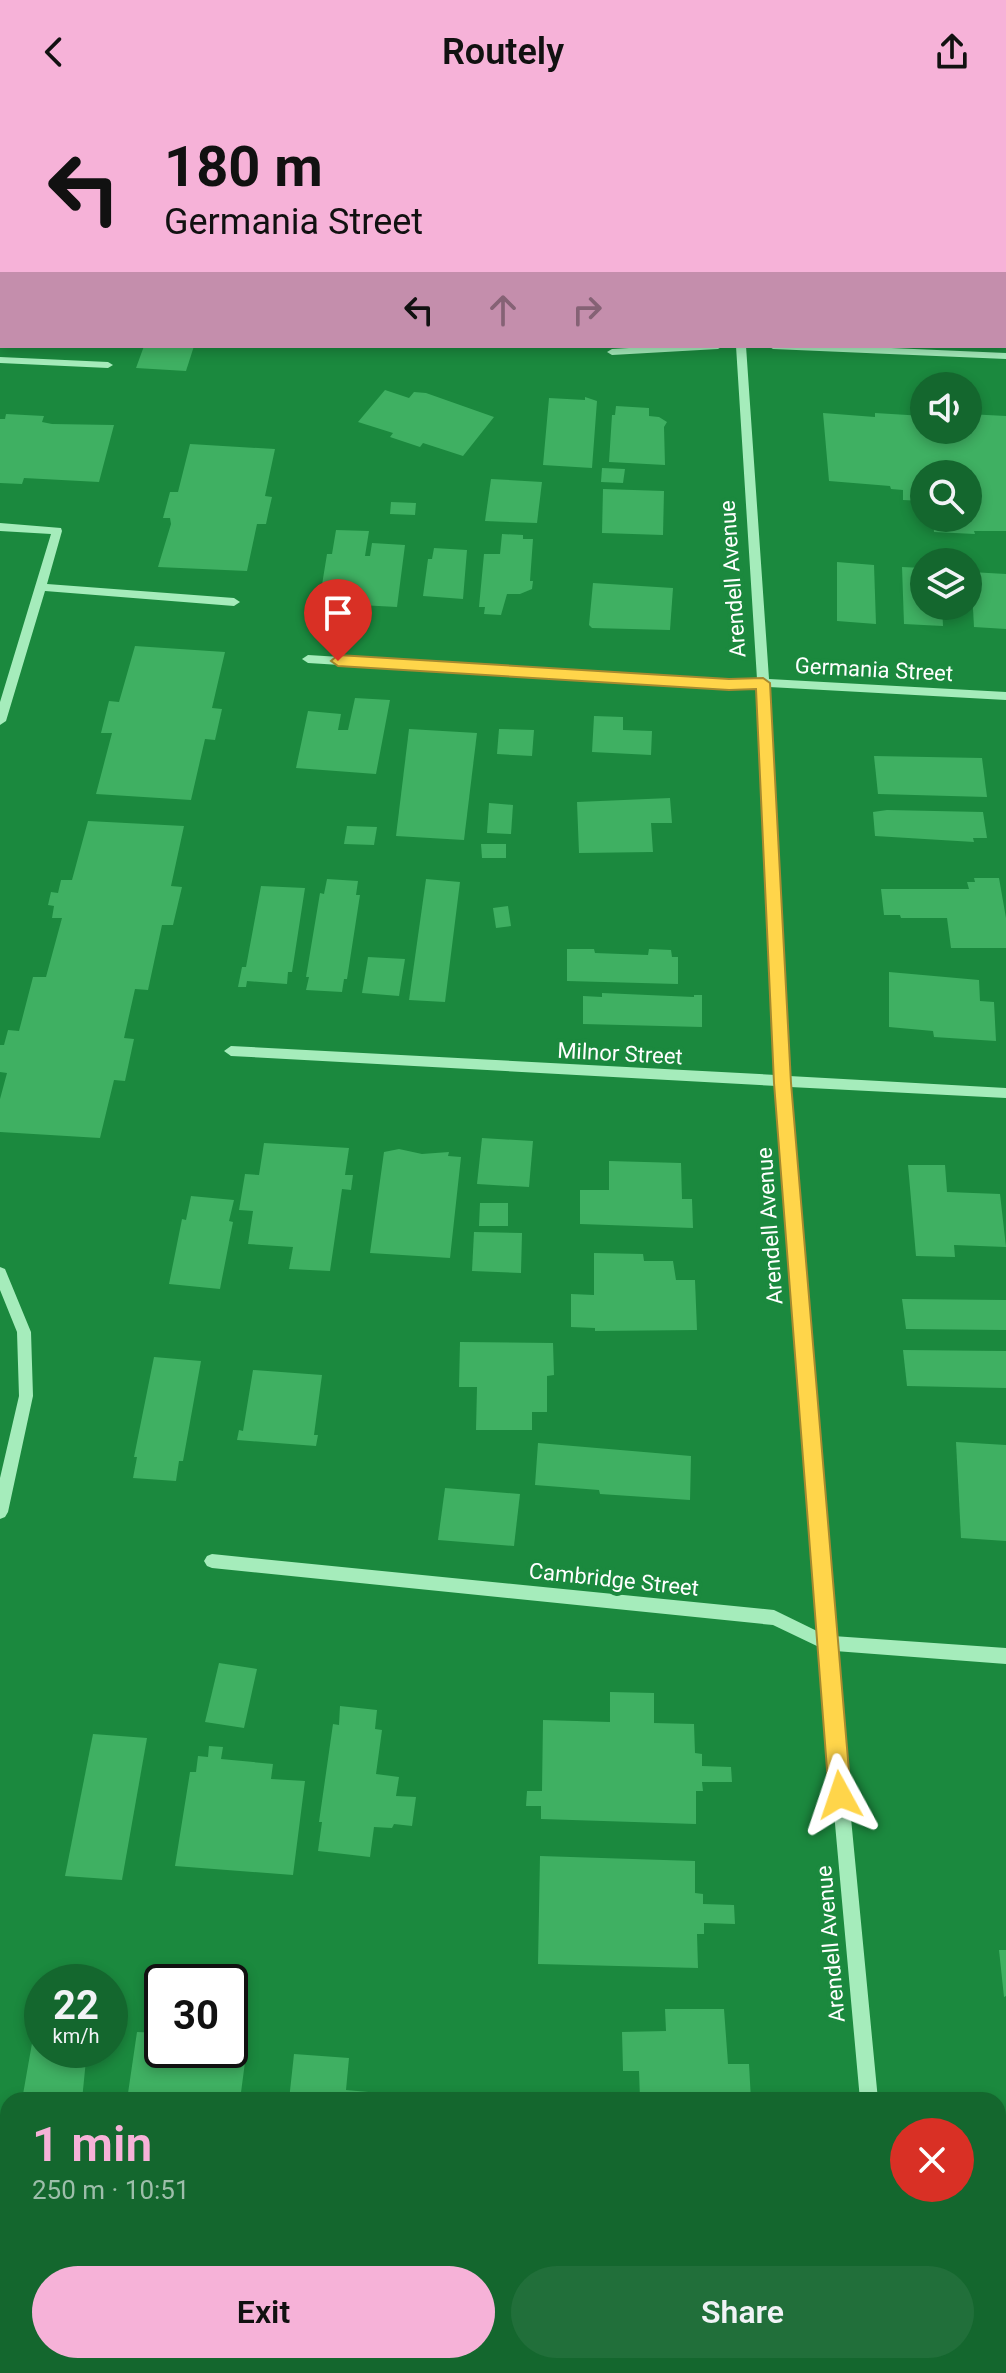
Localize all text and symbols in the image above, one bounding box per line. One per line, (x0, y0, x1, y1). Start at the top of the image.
icon: back (32, 30, 76, 74)
icon: share (930, 30, 974, 74)
text: Routely (442, 31, 564, 73)
text: 180 m (164, 134, 323, 200)
icon: left (32, 136, 136, 240)
text: Germania Street (164, 201, 423, 243)
icon: left (397, 288, 441, 332)
icon: ahead (481, 288, 525, 332)
icon: right (565, 288, 609, 332)
map controls (910, 372, 982, 620)
button: sound (910, 372, 982, 444)
button: search (910, 460, 982, 532)
street label: Arendell Avenue (715, 499, 750, 658)
button: layers (910, 548, 982, 620)
pin (304, 579, 372, 661)
icon: arrive (316, 591, 360, 635)
street label: Germania Street (794, 653, 954, 686)
street label: Milnor Street (557, 1038, 683, 1069)
street label: Arendell Avenue (752, 1146, 787, 1305)
street label: Cambridge Street (528, 1558, 700, 1601)
position arrow (798, 1753, 882, 1837)
street label: Arendell Avenue (811, 1864, 850, 2024)
speed limit sign: 30 (144, 1964, 248, 2068)
text: 22 (53, 1982, 99, 2029)
text: km/h (53, 2024, 99, 2048)
text: 1 min (32, 2116, 152, 2173)
button: close (890, 2118, 974, 2202)
text: 250 m · 10:51 (32, 2175, 190, 2205)
button: Exit (32, 2266, 495, 2358)
button: Share (511, 2266, 974, 2358)

